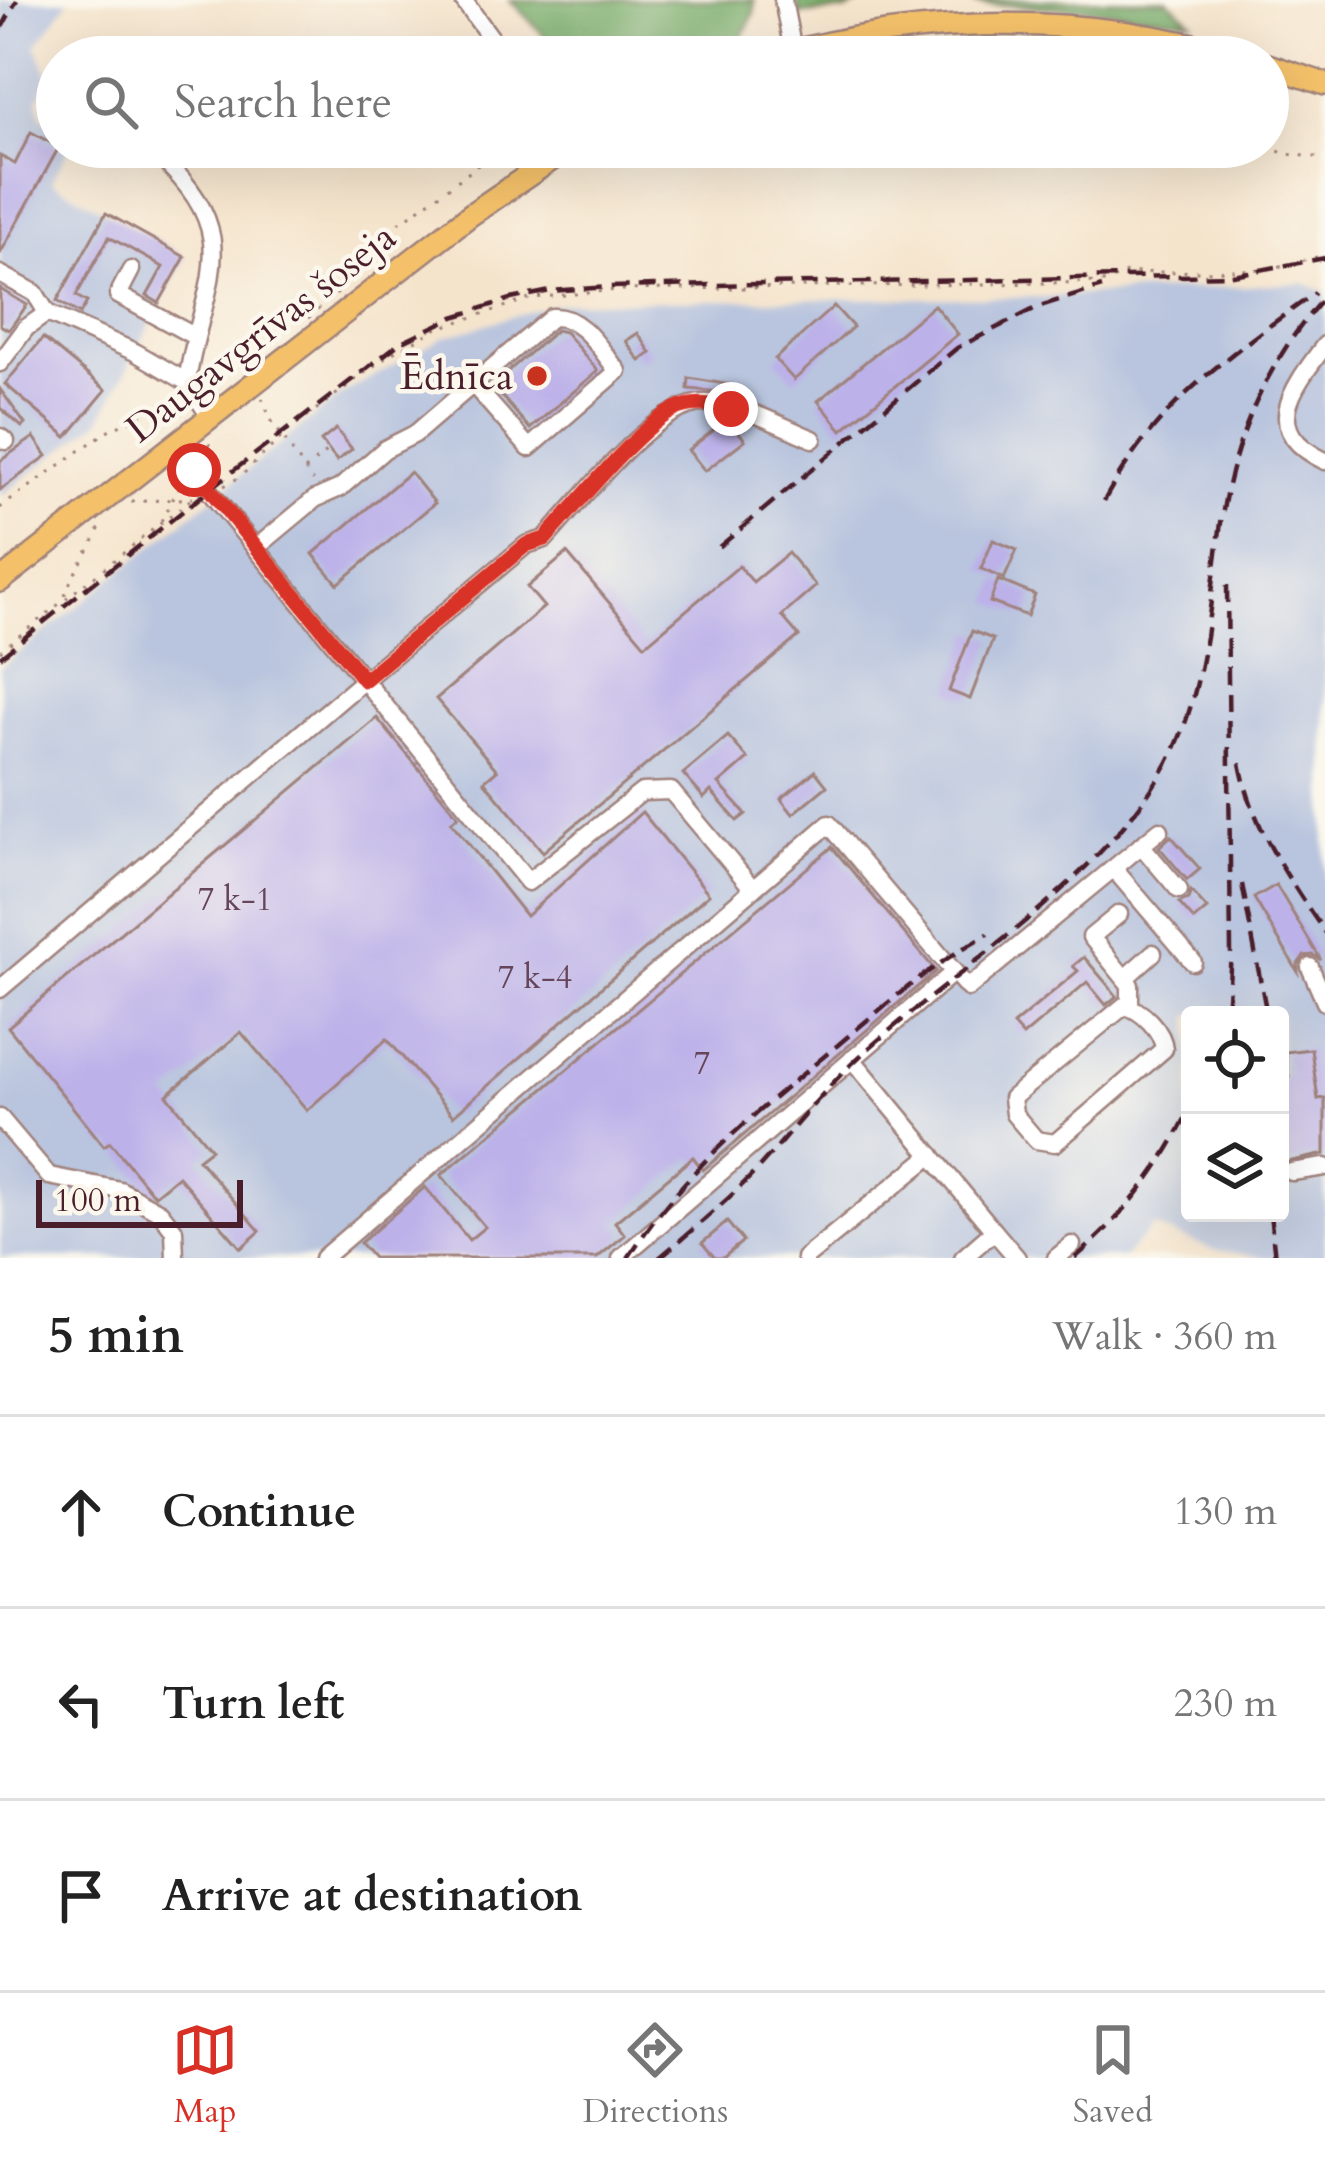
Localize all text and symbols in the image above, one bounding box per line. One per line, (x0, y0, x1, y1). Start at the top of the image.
search box (36, 36, 1289, 168)
icon: search (78, 69, 144, 135)
text: Search here (174, 72, 392, 133)
street label: Daugavgrīvas šoseja (115, 211, 407, 455)
place label: Ēdnīca (400, 350, 513, 403)
marker: Ēdnīca (524, 363, 550, 389)
route end (704, 382, 758, 436)
route start (167, 443, 221, 497)
house number: 7 k-1 (197, 877, 273, 922)
house number: 7 k-4 (497, 955, 573, 1000)
map controls (1181, 1006, 1289, 1222)
button: locate (1181, 1006, 1289, 1114)
house number: 7 (694, 1041, 710, 1086)
button: layers (1181, 1114, 1289, 1222)
scale bar (36, 1174, 243, 1227)
text: 100 m (54, 1178, 141, 1223)
text: 5 min (48, 1301, 184, 1371)
text: Walk · 360 m (1052, 1310, 1277, 1363)
icon: ahead (48, 1479, 114, 1545)
text: Continue (162, 1481, 356, 1542)
text: 130 m (1174, 1485, 1277, 1538)
icon: left (48, 1671, 114, 1737)
text: Turn left (162, 1673, 344, 1734)
text: 230 m (1174, 1677, 1277, 1730)
icon: arrive (48, 1863, 114, 1929)
text: Arrive at destination (162, 1865, 582, 1926)
tab: Map (172, 2017, 238, 2134)
tab: Directions (583, 2017, 728, 2134)
tab: Saved (1073, 2017, 1153, 2134)

